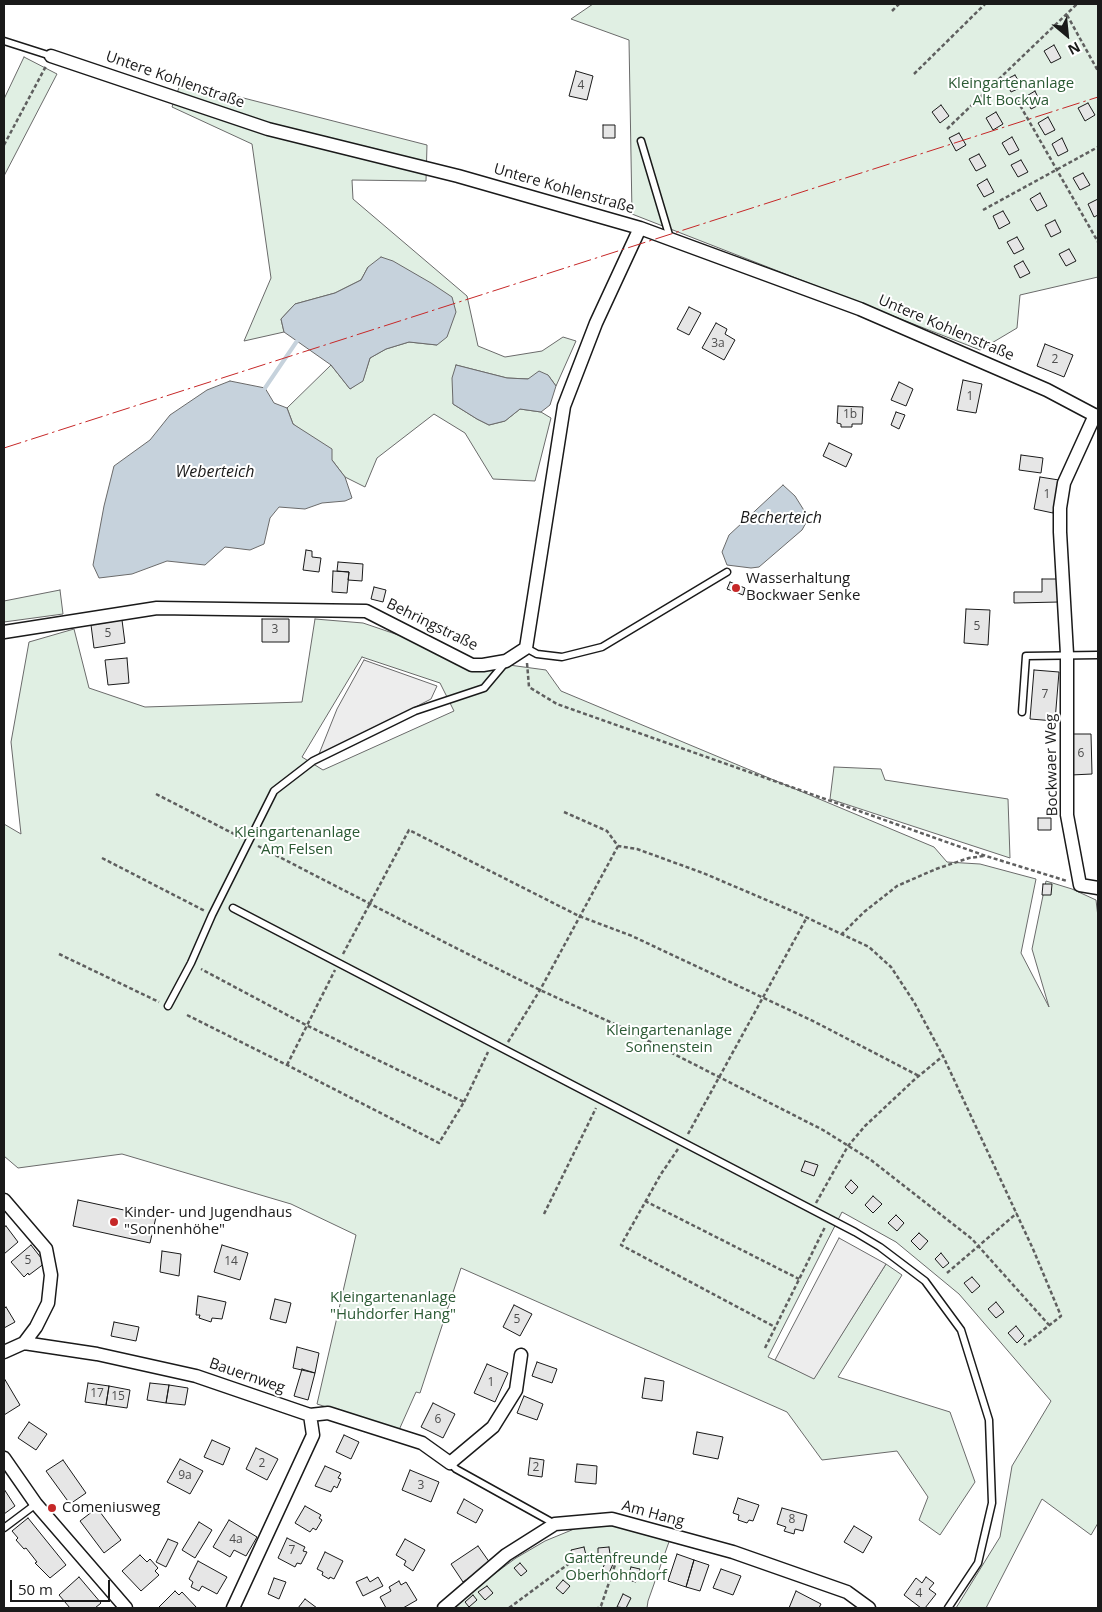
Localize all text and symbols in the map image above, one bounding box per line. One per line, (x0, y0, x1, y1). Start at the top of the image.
north arrow (1042, 10, 1092, 60)
text: N (1065, 38, 1084, 60)
street label: Untere Kohlenstraße (103, 48, 247, 112)
park label: Kleingartenanlage Alt Bockwa (948, 75, 1074, 110)
house number: 4 (578, 79, 584, 93)
street label: Untere Kohlenstraße (491, 160, 637, 218)
street label: Untere Kohlenstraße (875, 291, 1017, 365)
house number: 3a (711, 337, 725, 351)
house number: 2 (1052, 353, 1058, 367)
house number: 1 (967, 390, 973, 404)
house number: 1b (843, 408, 857, 422)
water label: Weberteich (176, 462, 254, 482)
house number: 1 (1044, 488, 1050, 502)
water label: Becherteich (740, 508, 822, 528)
place label: Wasserhaltung Bockwaer Senke (746, 570, 860, 605)
marker: Wasserhaltung Bockwaer Senke (730, 582, 742, 594)
street label: Behringstraße (383, 595, 481, 655)
house number: 5 (974, 620, 980, 634)
house number: 3 (272, 623, 278, 637)
house number: 5 (105, 627, 111, 641)
house number: 7 (1042, 688, 1048, 702)
street label: Bockwaer Weg (1042, 714, 1062, 816)
house number: 6 (1078, 747, 1084, 761)
park label: Kleingartenanlage Am Felsen (234, 824, 360, 859)
park label: Kleingartenanlage Sonnenstein (606, 1022, 732, 1057)
place label: Kinder- und Jugendhaus "Sonnenhöhe" (124, 1204, 292, 1239)
marker: Kinder- und Jugendhaus "Sonnenhöhe" (108, 1216, 120, 1228)
house number: 5 (25, 1254, 31, 1268)
house number: 14 (224, 1255, 238, 1269)
park label: Kleingartenanlage "Huhdorfer Hang" (330, 1289, 456, 1324)
house number: 5 (514, 1313, 520, 1327)
street label: Bauernweg (207, 1355, 287, 1397)
house number: 1 (488, 1376, 494, 1390)
house number: 17 (90, 1387, 104, 1401)
house number: 15 (111, 1390, 125, 1404)
house number: 6 (435, 1413, 441, 1427)
house number: 2 (259, 1457, 265, 1471)
house number: 2 (533, 1461, 539, 1475)
house number: 9a (178, 1469, 192, 1483)
house number: 3 (418, 1479, 424, 1493)
street label: Am Hang (620, 1497, 686, 1531)
place label: Comeniusweg (62, 1499, 160, 1517)
marker: Comeniusweg (46, 1502, 58, 1514)
house number: 8 (789, 1513, 795, 1527)
house number: 4a (229, 1533, 243, 1547)
house number: 7 (289, 1544, 295, 1558)
park label: Gartenfreunde Oberhohndorf (564, 1550, 668, 1585)
scale bar (12, 1570, 112, 1602)
text: 50 m (18, 1579, 53, 1599)
house number: 4 (916, 1587, 922, 1601)

